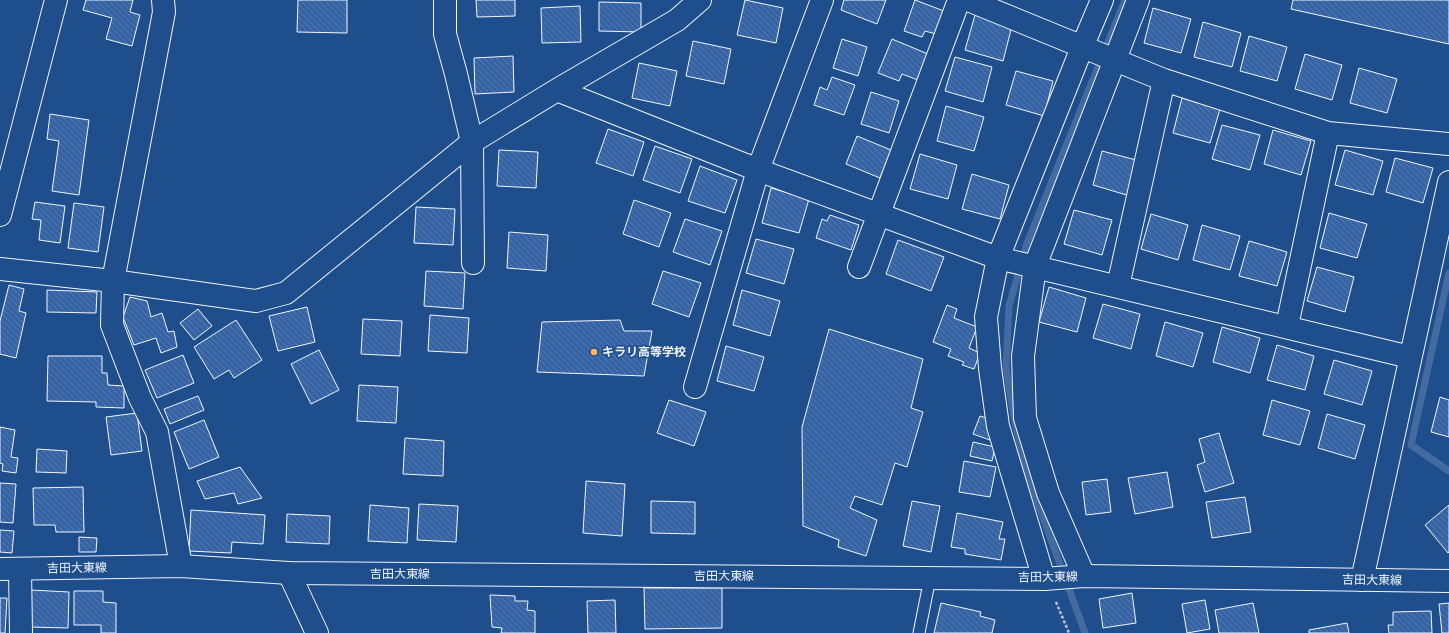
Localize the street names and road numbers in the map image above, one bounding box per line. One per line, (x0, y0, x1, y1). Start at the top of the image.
street label: 吉田大東線 (47, 560, 107, 576)
street label: 吉田大東線 (370, 567, 430, 581)
street label: 吉田大東線 (694, 569, 754, 583)
street label: 吉田大東線 (1018, 569, 1078, 585)
street label: 吉田大東線 (1342, 572, 1402, 588)

